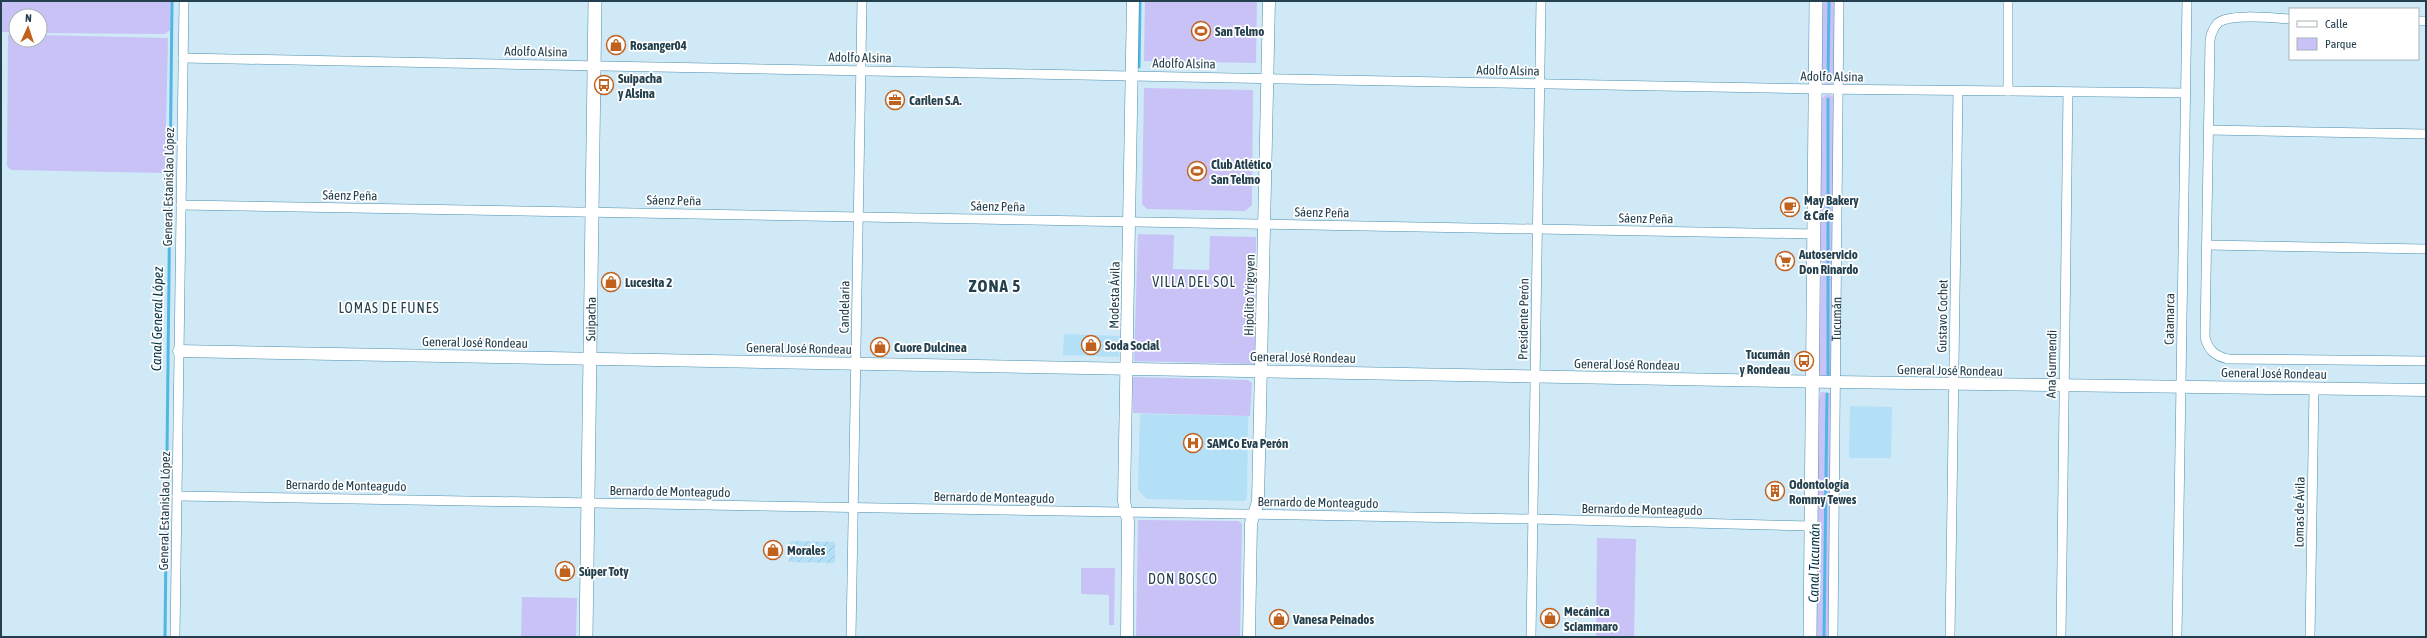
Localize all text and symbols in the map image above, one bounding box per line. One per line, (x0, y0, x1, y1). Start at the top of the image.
north arrow (8, 8, 48, 48)
legend (2289, 8, 2419, 60)
text: N (25, 12, 32, 24)
text: Calle (2325, 17, 2348, 31)
sports icon: San Telmo (1190, 20, 1212, 42)
place label: San Telmo (1215, 24, 1264, 39)
shop icon: Rosanger04 (605, 34, 627, 56)
text: Parque (2325, 37, 2357, 51)
place label: Rosanger04 (630, 38, 687, 53)
street label: Adolfo Alsina (504, 43, 568, 60)
street label: Adolfo Alsina (828, 49, 892, 66)
street label: Adolfo Alsina (1152, 55, 1216, 72)
street label: Adolfo Alsina (1476, 62, 1540, 79)
street label: Adolfo Alsina (1800, 68, 1864, 85)
place label: Suipacha y Alsina (618, 71, 662, 101)
bus stop icon: Suipacha y Alsina (593, 74, 615, 96)
office icon: Carilen S.A. (884, 89, 906, 111)
place label: Carilen S.A. (909, 93, 962, 108)
street label: General Estanislao López (160, 127, 177, 247)
place label: Club Atlético San Telmo (1211, 157, 1272, 187)
sports icon: Club Atlético San Telmo (1186, 160, 1208, 182)
street label: Sáenz Peña (323, 188, 377, 203)
street label: Sáenz Peña (647, 193, 701, 208)
place label: May Bakery & Cafe (1804, 193, 1859, 223)
cafe icon: May Bakery & Cafe (1779, 196, 1801, 218)
street label: Sáenz Peña (971, 199, 1025, 214)
street label: Sáenz Peña (1295, 205, 1349, 220)
street label: Sáenz Peña (1619, 211, 1673, 226)
place label: Autoservicio Don Rinardo (1798, 247, 1858, 277)
supermarket icon: Autoservicio Don Rinardo (1774, 250, 1796, 272)
street label: Hipólito Yrigoyen (1241, 254, 1258, 336)
street label: Modesta Ávila (1106, 261, 1123, 329)
water label: Canal General López (148, 266, 166, 371)
shop icon: Lucesita 2 (600, 271, 622, 293)
district label: VILLA DEL SOL (1152, 274, 1236, 290)
place label: Lucesita 2 (625, 275, 672, 290)
district label: ZONA 5 (969, 276, 1021, 296)
street label: Presidente Perón (1515, 278, 1532, 360)
street label: Gustavo Cochet (1934, 279, 1951, 353)
street label: Candelaria (837, 281, 852, 333)
street label: Catamarca (2162, 293, 2177, 345)
street label: Suipacha (583, 297, 599, 341)
street label: Tucumán (1829, 297, 1844, 341)
district label: LOMAS DE FUNES (338, 300, 440, 316)
street label: Ana Gurmendi (2043, 330, 2060, 398)
street label: General José Rondeau (422, 334, 528, 351)
shop icon: Soda Social (1080, 334, 1102, 356)
shop icon: Cuore Dulcinea (869, 336, 891, 358)
place label: Soda Social (1105, 338, 1160, 353)
street label: General José Rondeau (746, 340, 852, 357)
place label: Cuore Dulcinea (894, 340, 967, 355)
place label: Tucumán y Rondeau (1740, 347, 1790, 377)
street label: General José Rondeau (1250, 349, 1356, 366)
bus stop icon: Tucumán y Rondeau (1793, 350, 1815, 372)
street label: General José Rondeau (1574, 356, 1680, 373)
street label: General José Rondeau (1897, 362, 2003, 379)
street label: General José Rondeau (2221, 365, 2327, 382)
hospital icon: SAMCo Eva Perón (1182, 432, 1204, 454)
place label: SAMCo Eva Perón (1207, 436, 1288, 451)
street label: General Estanislao López (156, 451, 173, 571)
street label: Lomas de Ávila (2291, 476, 2308, 548)
street label: Bernardo de Monteagudo (285, 477, 407, 494)
place label: Odontología Rommy Tewes (1789, 477, 1857, 507)
building icon: Odontología Rommy Tewes (1764, 480, 1786, 502)
street label: Bernardo de Monteagudo (609, 483, 731, 500)
street label: Bernardo de Monteagudo (933, 489, 1055, 506)
street label: Bernardo de Monteagudo (1257, 494, 1379, 511)
street label: Bernardo de Monteagudo (1581, 501, 1703, 518)
water label: Canal Tucumán (1805, 523, 1823, 603)
shop icon: Morales (762, 539, 784, 561)
place label: Morales (787, 543, 826, 558)
shop icon: Súper Toty (554, 560, 576, 582)
place label: Súper Toty (579, 564, 629, 579)
district label: DON BOSCO (1148, 571, 1218, 587)
place label: Mecánica Sciammaro (1564, 604, 1618, 634)
shop icon: Mecánica Sciammaro (1539, 607, 1561, 629)
shop icon: Vanesa Peinados (1268, 608, 1290, 630)
place label: Vanesa Peinados (1292, 612, 1374, 627)

